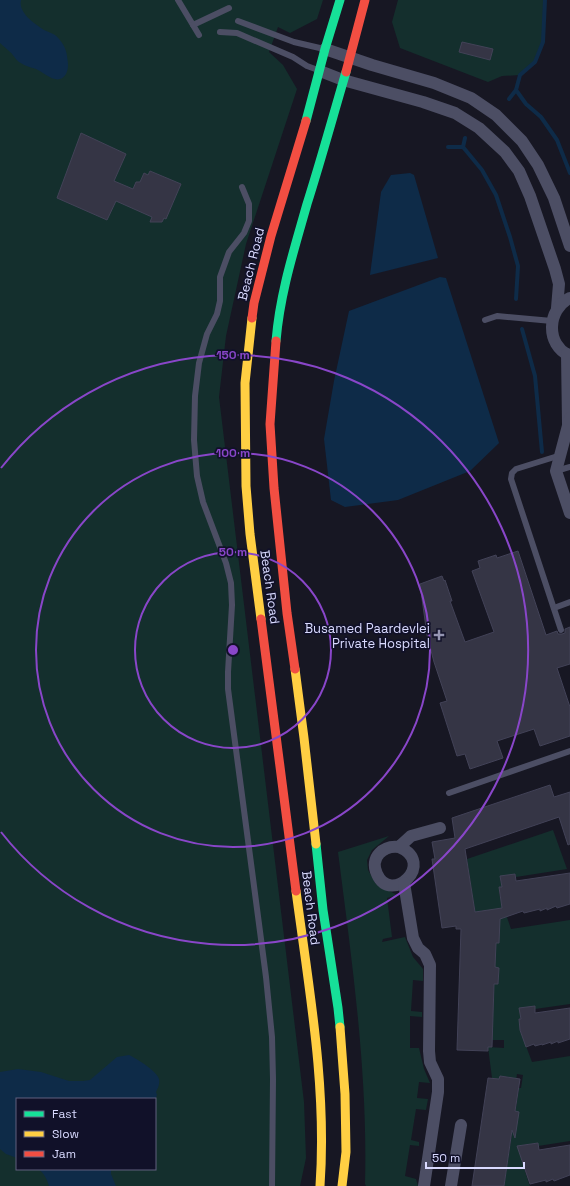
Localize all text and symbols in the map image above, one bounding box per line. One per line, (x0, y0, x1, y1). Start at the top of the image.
street label: Beach Road (234, 226, 268, 302)
text: 150 m (216, 347, 250, 363)
text: 100 m (216, 445, 250, 461)
text: 50 m (219, 544, 247, 560)
street label: Beach Road (256, 549, 284, 625)
place label: Busamed Paardevlei Private Hospital (304, 620, 430, 652)
marker: Busamed Paardevlei Private Hospital (433, 629, 445, 641)
centre of rings (226, 643, 240, 657)
street label: Beach Road (298, 870, 324, 946)
legend (16, 1098, 156, 1170)
text: Fast (52, 1106, 77, 1122)
text: Slow (52, 1126, 79, 1142)
scale bar (426, 1144, 524, 1170)
text: Jam (52, 1146, 76, 1162)
text: 50 m (432, 1150, 460, 1166)

